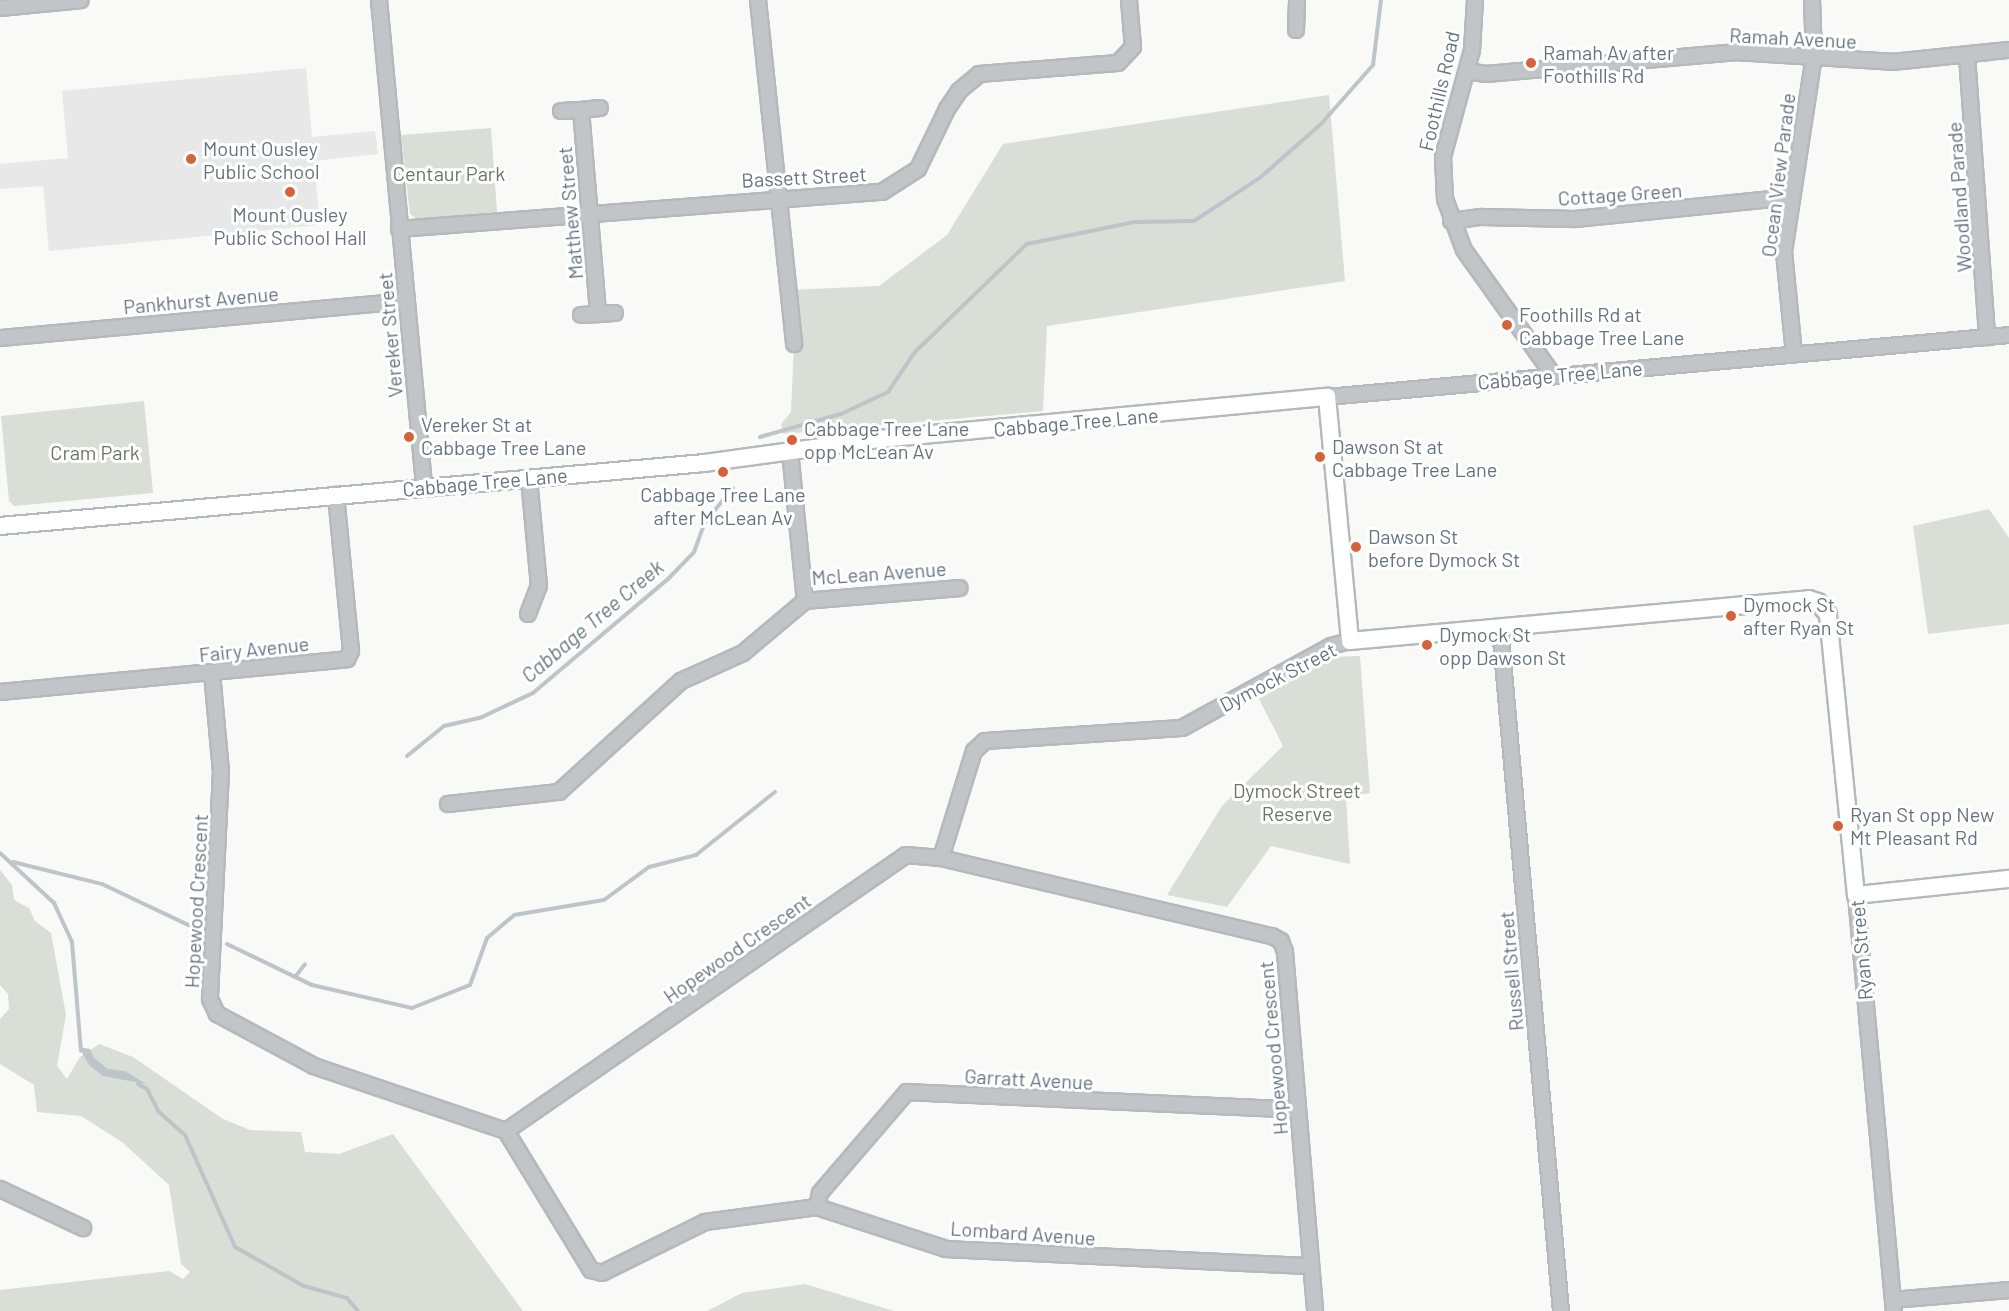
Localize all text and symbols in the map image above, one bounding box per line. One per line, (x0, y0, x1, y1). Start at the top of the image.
street label: Ramah Avenue (1729, 23, 1857, 53)
street label: Foothills Road (1414, 29, 1464, 153)
place label: Ramah Av after Foothills Rd (1543, 40, 1674, 87)
marker: Ramah Av after Foothills Rd (1524, 56, 1538, 70)
street label: Ocean View Parade (1756, 92, 1800, 258)
street label: Woodland Parade (1942, 121, 1976, 273)
place label: Mount Ousley Public School (203, 136, 320, 183)
street label: Matthew Street (552, 146, 588, 280)
marker: Mount Ousley Public School (184, 152, 198, 166)
park label: Centaur Park (393, 161, 505, 185)
street label: Bassett Street (741, 162, 867, 192)
street label: Cottage Green (1557, 178, 1683, 210)
marker: Mount Ousley Public School Hall (283, 185, 297, 199)
place label: Mount Ousley Public School Hall (213, 202, 367, 249)
street label: Vereker Street (373, 271, 407, 399)
street label: Pankhurst Avenue (122, 281, 280, 319)
place label: Foothills Rd at Cabbage Tree Lane (1519, 302, 1684, 349)
marker: Foothills Rd at Cabbage Tree Lane (1500, 318, 1514, 332)
street label: Cabbage Tree Lane (1477, 356, 1643, 394)
street label: Cabbage Tree Lane (993, 403, 1159, 441)
place label: Vereker St at Cabbage Tree Lane (421, 413, 586, 460)
place label: Cabbage Tree Lane opp McLean Av (804, 416, 969, 463)
marker: Vereker St at Cabbage Tree Lane (402, 430, 416, 444)
marker: Cabbage Tree Lane opp McLean Av (785, 433, 799, 447)
place label: Dawson St at Cabbage Tree Lane (1332, 434, 1497, 481)
park label: Cram Park (50, 440, 140, 464)
marker: Dawson St at Cabbage Tree Lane (1313, 450, 1327, 464)
street label: Cabbage Tree Lane (402, 463, 568, 501)
marker: Cabbage Tree Lane after McLean Av (716, 465, 730, 479)
place label: Cabbage Tree Lane after McLean Av (640, 482, 806, 529)
place label: Dawson St before Dymock St (1368, 524, 1520, 571)
marker: Dawson St before Dymock St (1349, 540, 1363, 554)
water label: Cabbage Tree Creek (516, 554, 668, 688)
street label: McLean Avenue (811, 556, 947, 590)
place label: Dymock St after Ryan St (1743, 592, 1854, 639)
marker: Dymock St after Ryan St (1724, 609, 1738, 623)
place label: Dymock St opp Dawson St (1439, 622, 1566, 669)
street label: Fairy Avenue (198, 631, 310, 667)
street label: Dymock Street (1216, 637, 1340, 717)
marker: Dymock St opp Dawson St (1420, 638, 1434, 652)
park label: Dymock Street Reserve (1233, 779, 1361, 826)
place label: Ryan St opp New Mt Pleasant Rd (1850, 802, 1995, 849)
street label: Hopewood Crescent (179, 813, 213, 989)
marker: Ryan St opp New Mt Pleasant Rd (1831, 819, 1845, 833)
street label: Hopewood Crescent (659, 888, 815, 1008)
street label: Ryan Street (1845, 899, 1877, 1001)
street label: Russell Street (1494, 910, 1528, 1032)
street label: Hopewood Crescent (1253, 960, 1293, 1136)
street label: Garratt Avenue (964, 1064, 1094, 1094)
street label: Lombard Avenue (950, 1216, 1096, 1250)

